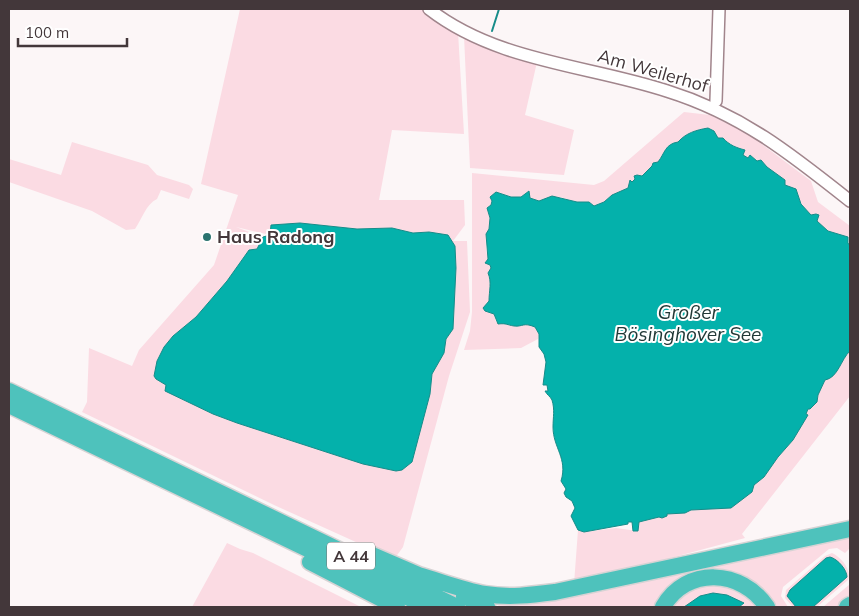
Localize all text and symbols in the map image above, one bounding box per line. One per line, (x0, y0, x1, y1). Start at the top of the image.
scale bar (18, 15, 126, 47)
text: 100 m (25, 23, 69, 42)
street label: Am Weilerhof (595, 44, 712, 98)
place label: Haus Radong (217, 225, 334, 248)
marker: Haus Radong (201, 231, 213, 243)
water label: Großer Bösinghover See (615, 300, 761, 346)
road number: A 44 (327, 542, 375, 570)

